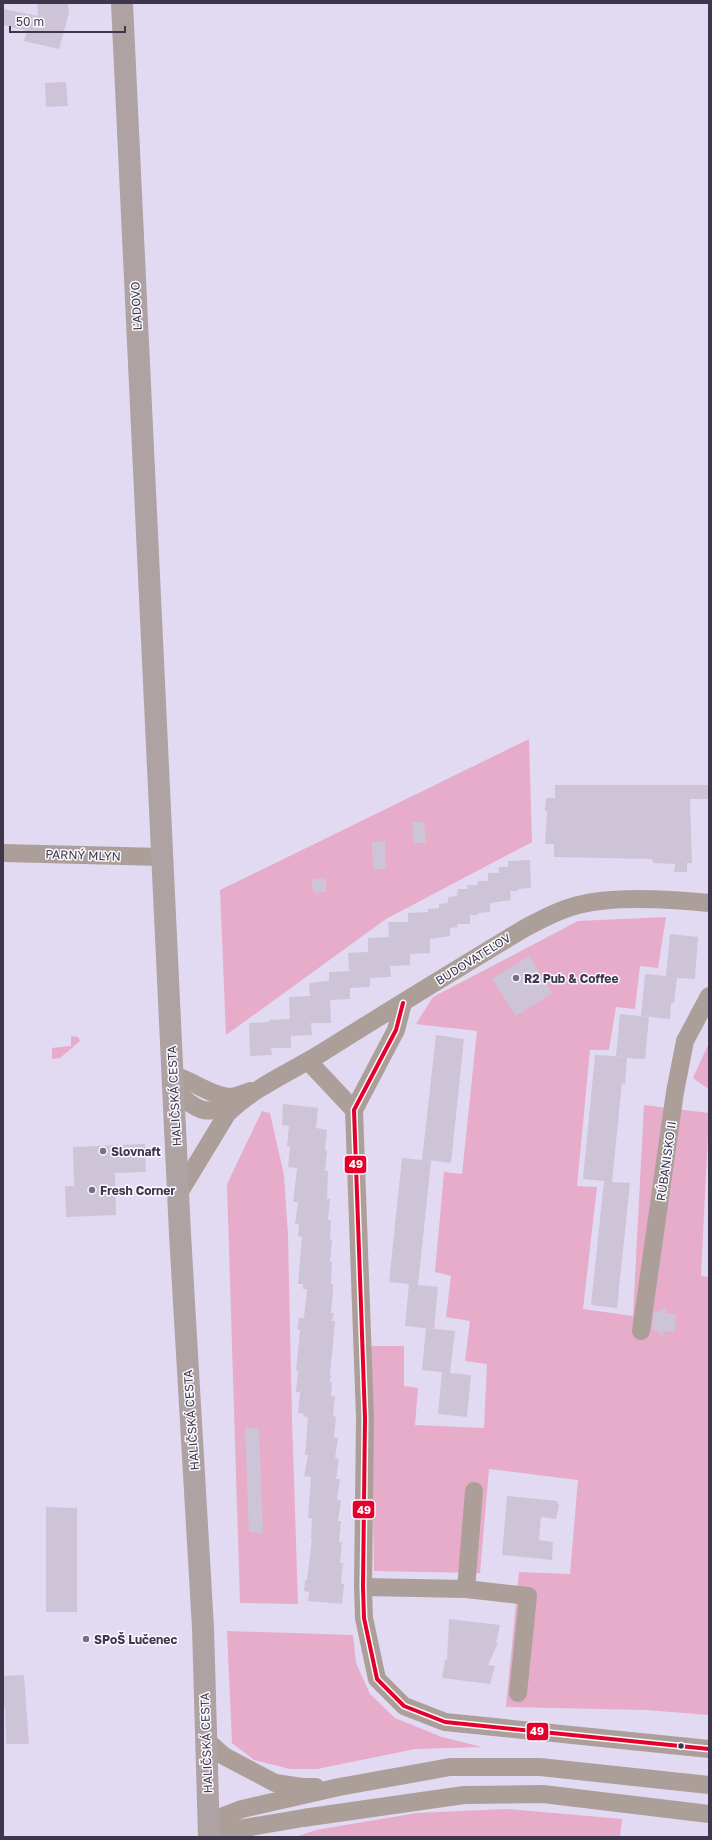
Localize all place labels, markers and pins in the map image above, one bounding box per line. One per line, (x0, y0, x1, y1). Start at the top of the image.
place label: R2 Pub & Coffee (524, 971, 619, 986)
marker: R2 Pub & Coffee (511, 973, 521, 983)
place label: Slovnaft (111, 1144, 161, 1159)
marker: Slovnaft (98, 1146, 108, 1156)
place label: Fresh Corner (100, 1183, 175, 1198)
marker: Fresh Corner (87, 1185, 97, 1195)
place label: SPoŠ Lučenec (94, 1632, 177, 1647)
marker: SPoŠ Lučenec (81, 1634, 91, 1644)
unlabelled marker (676, 1741, 686, 1751)

